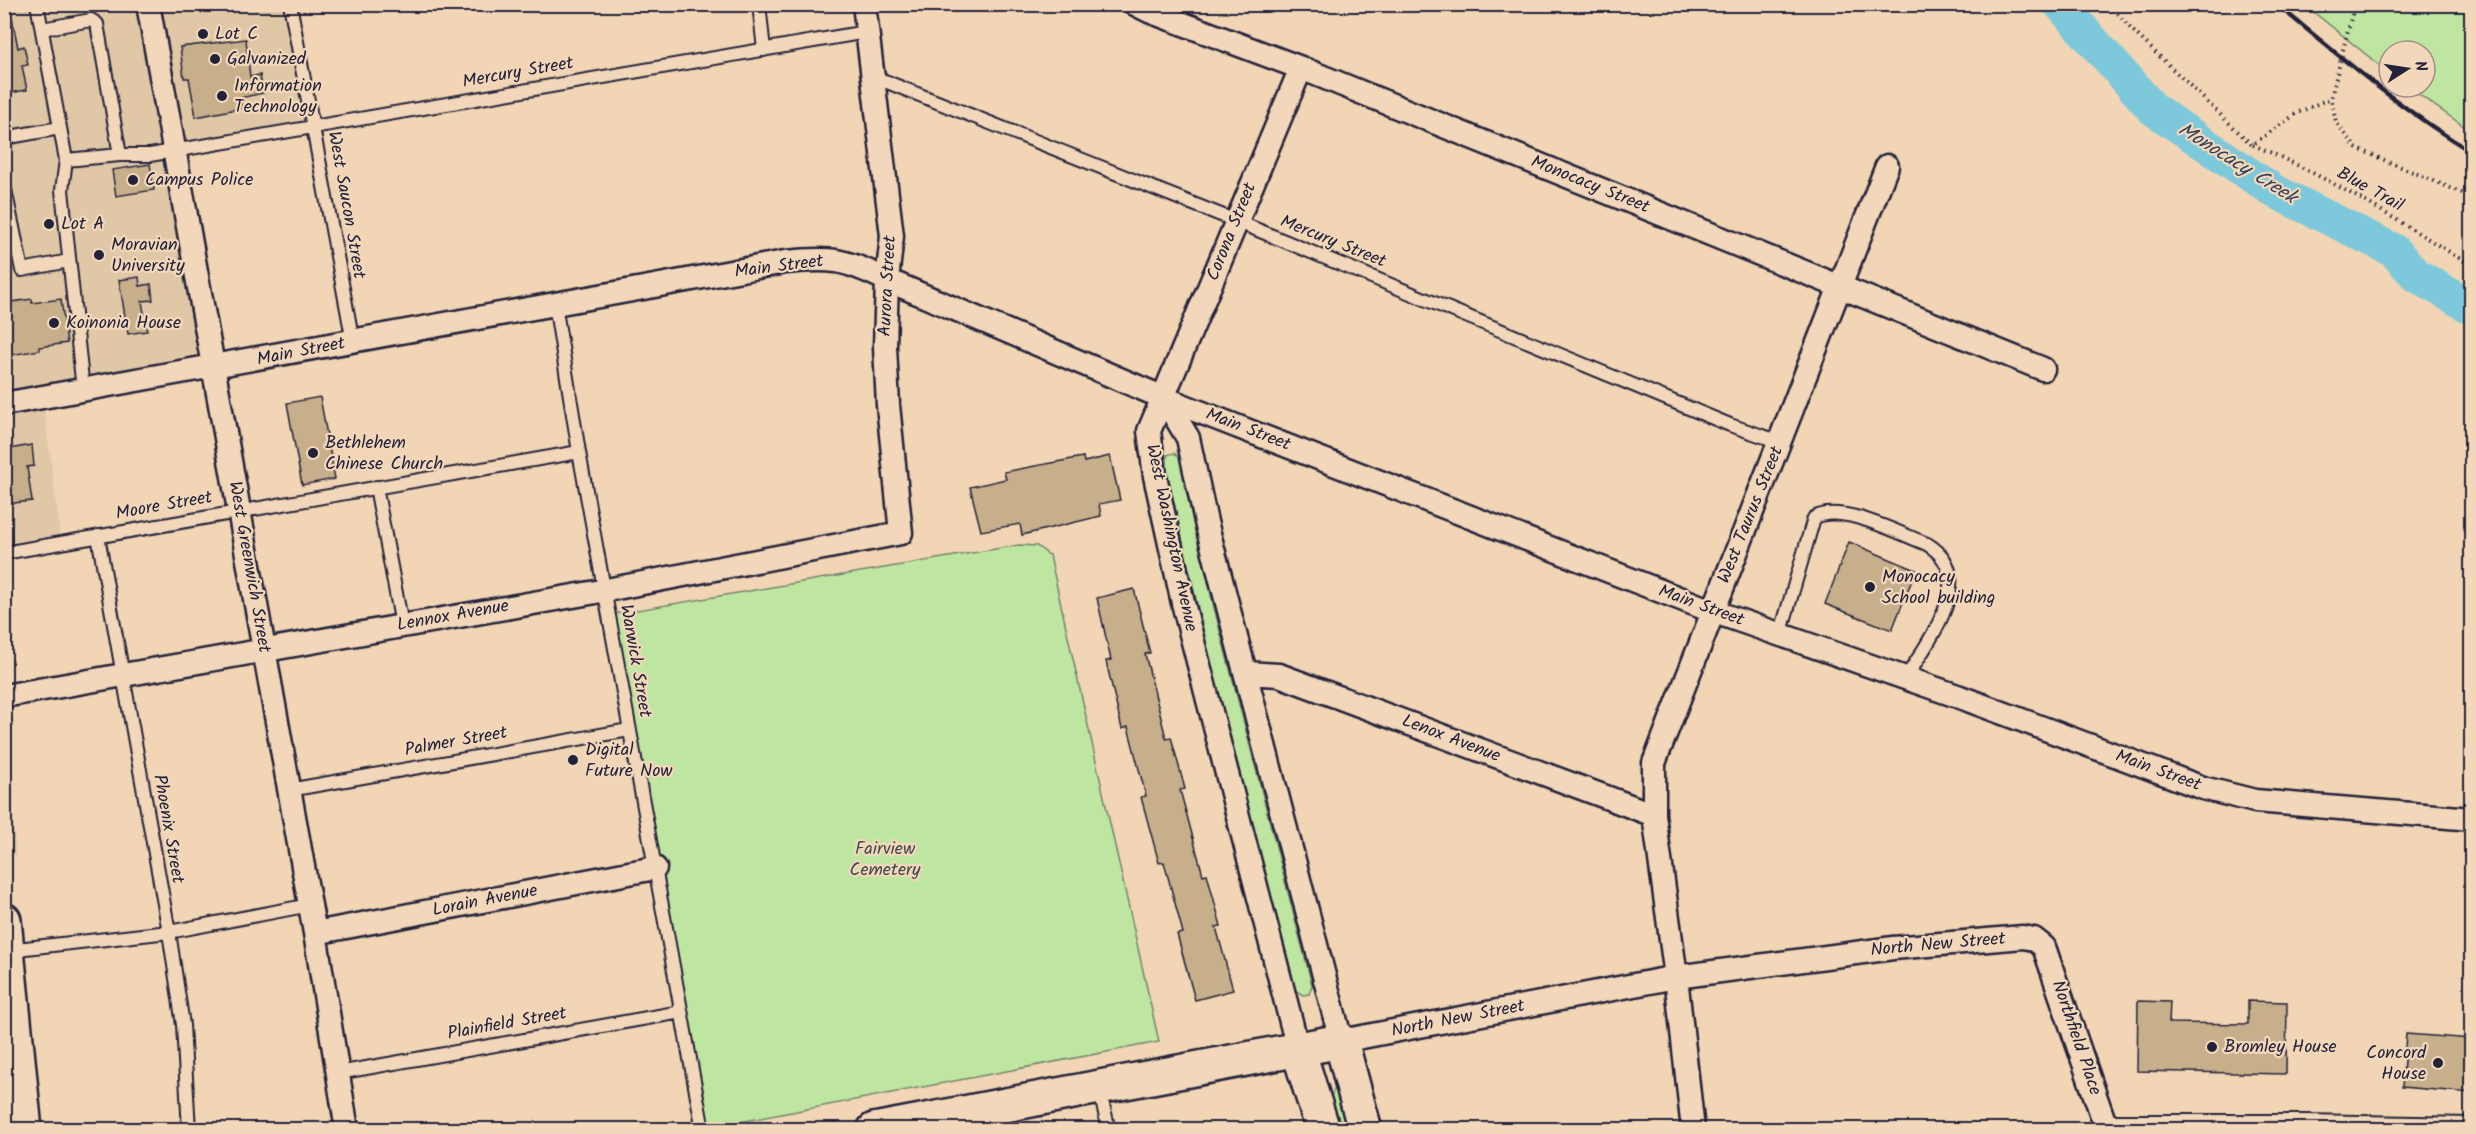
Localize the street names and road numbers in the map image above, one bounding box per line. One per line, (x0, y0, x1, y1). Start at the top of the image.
street label: Mercury Street (460, 49, 577, 97)
street label: West Saucon Street (319, 129, 373, 282)
street label: Monocacy Street (1526, 148, 1655, 222)
street label: Blue Trail (2331, 160, 2409, 221)
street label: Corona Street (1199, 177, 1265, 286)
street label: Mercury Street (1276, 208, 1391, 277)
street label: Aurora Street (871, 234, 905, 337)
street label: Main Street (733, 247, 826, 287)
street label: Main Street (254, 329, 349, 375)
street label: Main Street (1201, 400, 1296, 460)
street label: West Washington Avenue (1137, 441, 1205, 635)
street label: West Taurus Street (1710, 441, 1792, 588)
street label: West Greenwich Street (220, 479, 279, 656)
street label: Moore Street (114, 483, 216, 529)
street label: Main Street (1654, 577, 1749, 635)
street label: Lennox Avenue (395, 592, 511, 640)
street label: Warwick Street (611, 602, 659, 721)
street label: Lenox Avenue (1397, 707, 1505, 771)
street label: Palmer Street (402, 719, 511, 765)
street label: Main Street (2111, 742, 2206, 800)
street label: Phoenix Street (144, 772, 192, 887)
street label: Lorain Avenue (430, 877, 540, 925)
street label: North New Street (1869, 925, 2008, 965)
street label: Northfield Place (2043, 977, 2109, 1099)
street label: North New Street (1389, 992, 1528, 1046)
street label: Plainfield Street (445, 999, 570, 1049)

